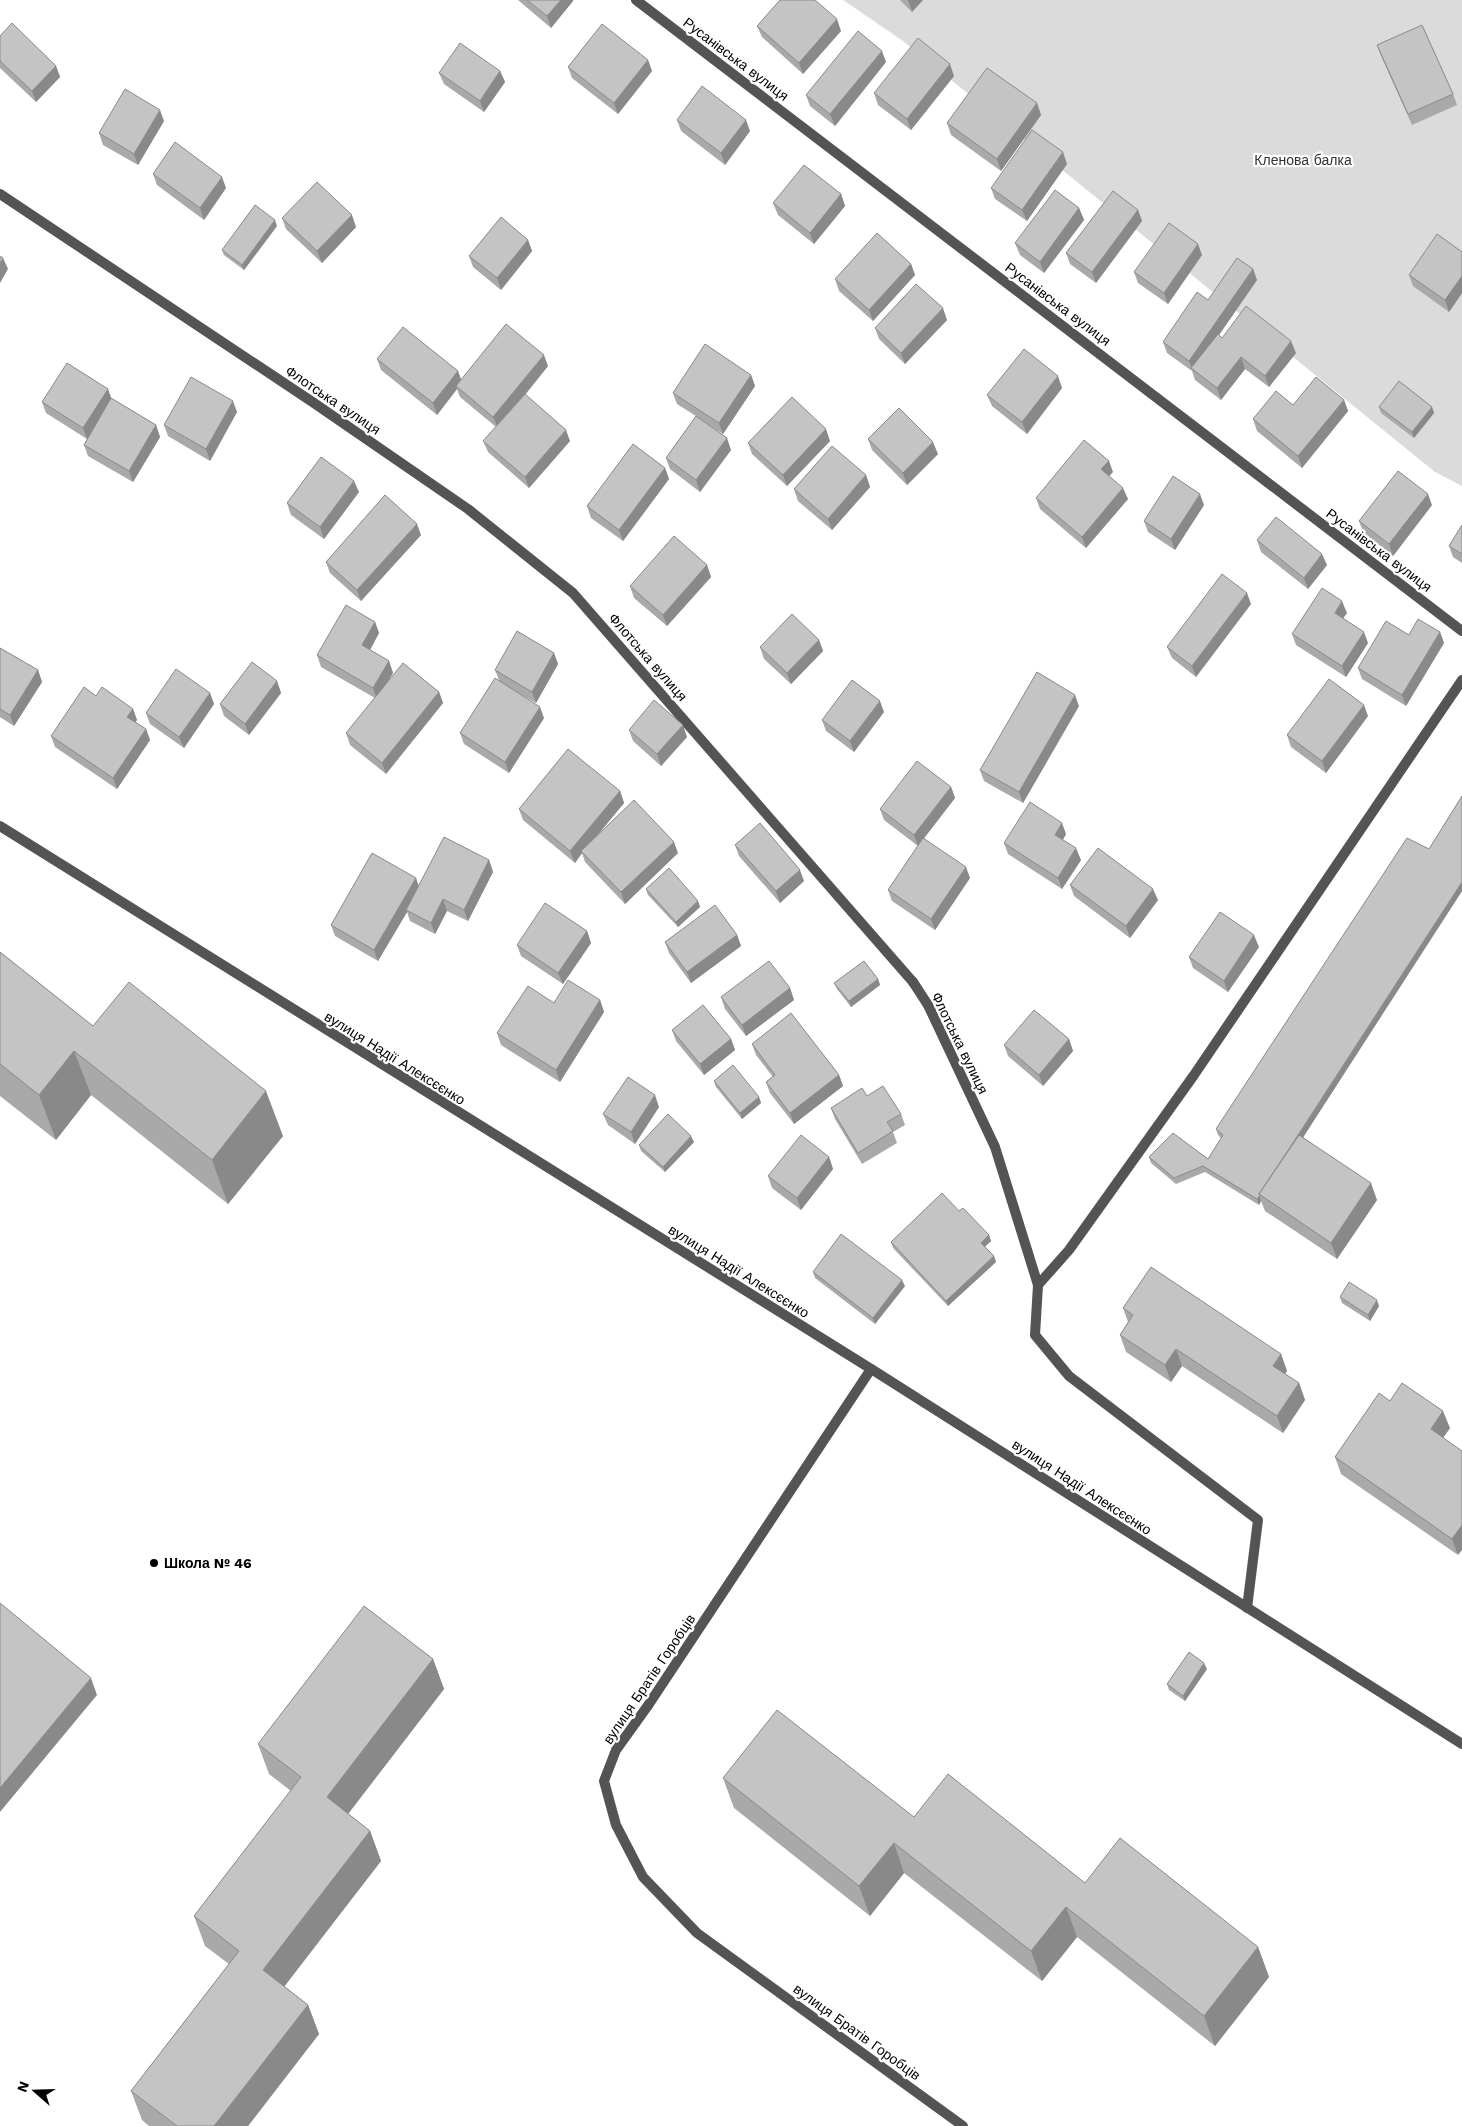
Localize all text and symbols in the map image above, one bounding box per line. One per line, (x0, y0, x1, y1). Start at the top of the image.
street label: Русанівська вулиця (680, 14, 792, 104)
park label: Кленова балка (1254, 152, 1352, 168)
street label: Русанівська вулиця (1002, 259, 1114, 349)
street label: Флотська вулиця (283, 362, 383, 438)
street label: Русанівська вулиця (1323, 505, 1435, 595)
street label: Флотська вулиця (606, 610, 690, 704)
street label: Флотська вулиця (928, 990, 992, 1096)
street label: вулиця Надії Алексєєнко (322, 1008, 468, 1108)
street label: вулиця Надії Алексєєнко (666, 1221, 812, 1321)
street label: вулиця Надії Алексєєнко (1009, 1436, 1155, 1538)
place label: Школа № 46 (164, 1555, 252, 1571)
marker: Школа № 46 (148, 1557, 160, 1569)
street label: вулиця Братів Горобців (600, 1611, 698, 1747)
street label: вулиця Братів Горобців (790, 1981, 924, 2083)
north arrow (10, 2066, 60, 2116)
text: N (13, 2079, 32, 2094)

